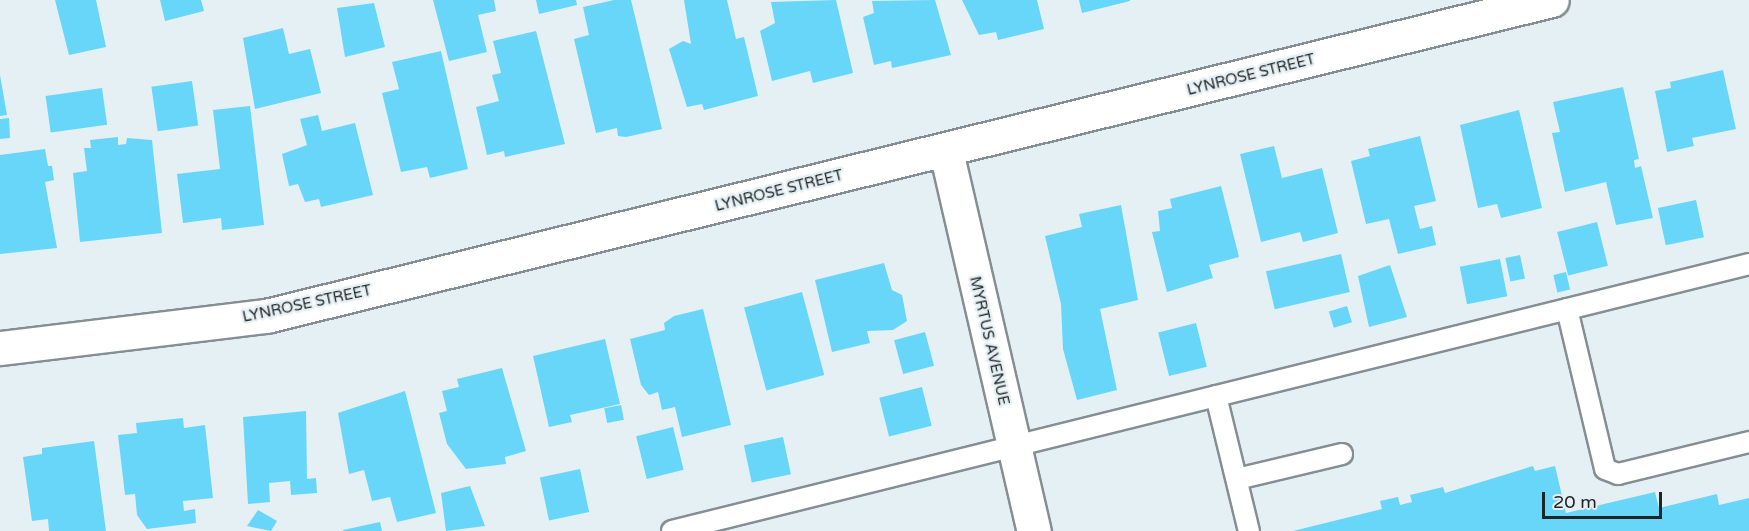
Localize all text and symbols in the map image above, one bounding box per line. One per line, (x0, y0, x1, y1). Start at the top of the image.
street label: LYNROSE STREET (1185, 50, 1317, 100)
street label: LYNROSE STREET (713, 166, 845, 216)
street label: MYRTUS AVENUE (965, 275, 1013, 407)
street label: LYNROSE STREET (241, 282, 373, 326)
scale bar (1545, 480, 1665, 518)
text: 20 m (1553, 491, 1597, 513)

